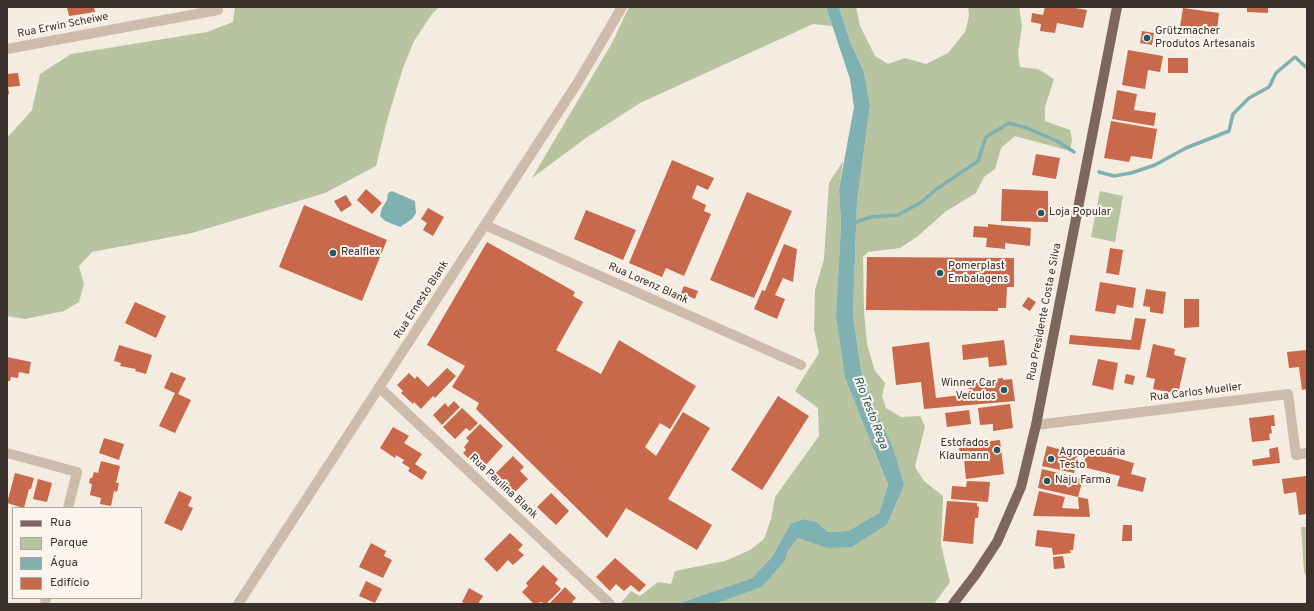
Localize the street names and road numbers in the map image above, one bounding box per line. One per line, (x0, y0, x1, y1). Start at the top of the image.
street label: Rua Erwin Scheiwe (16, 11, 110, 41)
street label: Rua Presidente Costa e Silva (1025, 242, 1065, 382)
street label: Rua Ernesto Blank (392, 258, 452, 342)
street label: Rua Lorenz Blank (606, 260, 690, 308)
street label: Rua Carlos Mueller (1149, 381, 1243, 405)
street label: Rua Paulina Blank (466, 452, 540, 522)

